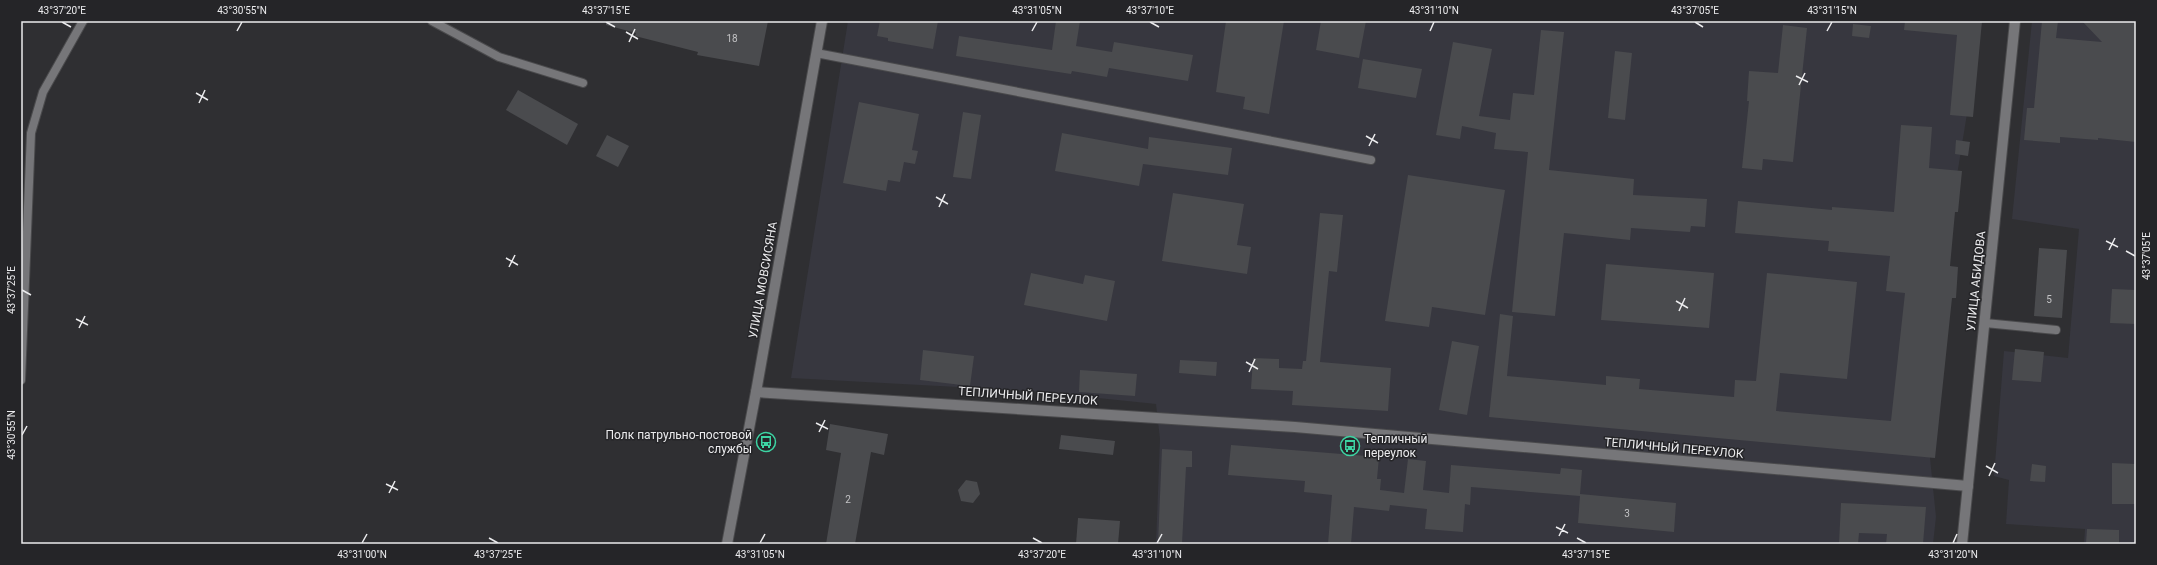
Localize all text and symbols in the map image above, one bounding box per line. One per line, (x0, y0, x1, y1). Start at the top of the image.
text: 43°37'20"E (38, 5, 86, 16)
text: 43°30'55"N (217, 5, 267, 16)
text: 43°37'15"E (582, 5, 630, 16)
text: 43°31'05"N (1012, 5, 1062, 16)
text: 43°37'10"E (1126, 5, 1174, 16)
text: 43°31'10"N (1409, 5, 1459, 16)
text: 43°37'05"E (1671, 5, 1719, 16)
text: 43°31'15"N (1807, 5, 1857, 16)
house number: 18 (726, 33, 738, 44)
street label: УЛИЦА МОВСИСЯНА (746, 220, 780, 340)
street label: УЛИЦА АБИДОВА (1964, 230, 1988, 332)
text: 43°37'05"E (2141, 232, 2152, 280)
text: 43°37'25"E (6, 266, 17, 314)
house number: 5 (2046, 294, 2052, 305)
street label: ТЕПЛИЧНЫЙ ПЕРЕУЛОК (958, 383, 1098, 408)
text: 43°30'55"N (6, 410, 17, 460)
place label: Полк патрульно-постовой службы (605, 428, 752, 456)
bus stop icon: Полк патрульно-постовой службы (755, 431, 777, 453)
place label: Тепличный переулок (1364, 432, 1427, 460)
street label: ТЕПЛИЧНЫЙ ПЕРЕУЛОК (1604, 434, 1745, 461)
bus stop icon: Тепличный переулок (1339, 435, 1361, 457)
house number: 2 (845, 494, 851, 505)
house number: 3 (1624, 508, 1630, 519)
text: 43°31'00"N (337, 549, 387, 560)
text: 43°37'25"E (474, 549, 522, 560)
text: 43°31'05"N (735, 549, 785, 560)
text: 43°37'20"E (1018, 549, 1066, 560)
text: 43°31'10"N (1132, 549, 1182, 560)
text: 43°37'15"E (1562, 549, 1610, 560)
text: 43°31'20"N (1928, 549, 1978, 560)

